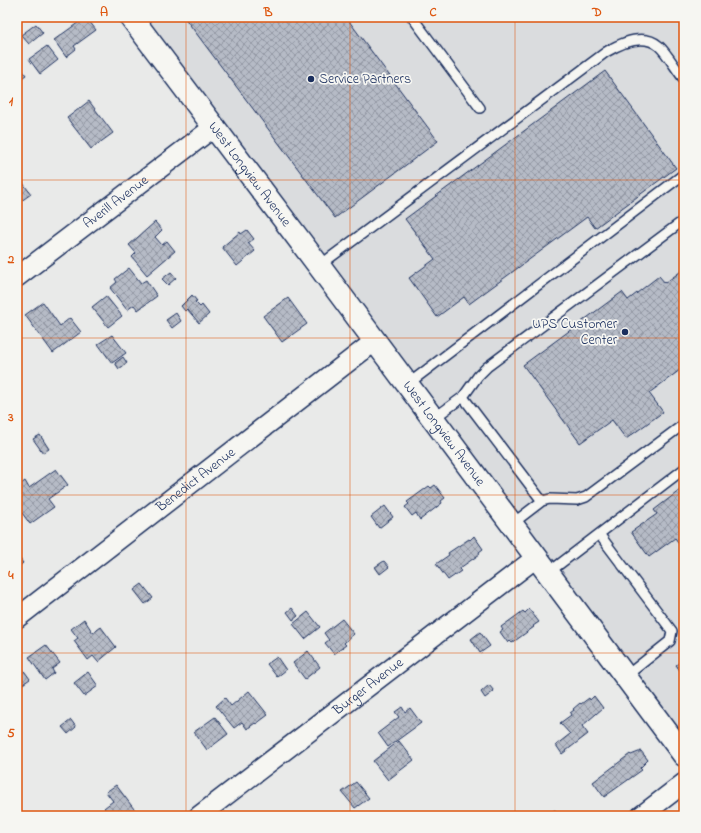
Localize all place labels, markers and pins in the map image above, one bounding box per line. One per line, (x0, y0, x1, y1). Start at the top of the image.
place label: Service Partners (319, 69, 411, 90)
marker: Service Partners (306, 74, 316, 84)
place label: UPS Customer Center (532, 314, 618, 351)
marker: UPS Customer Center (620, 327, 630, 337)

